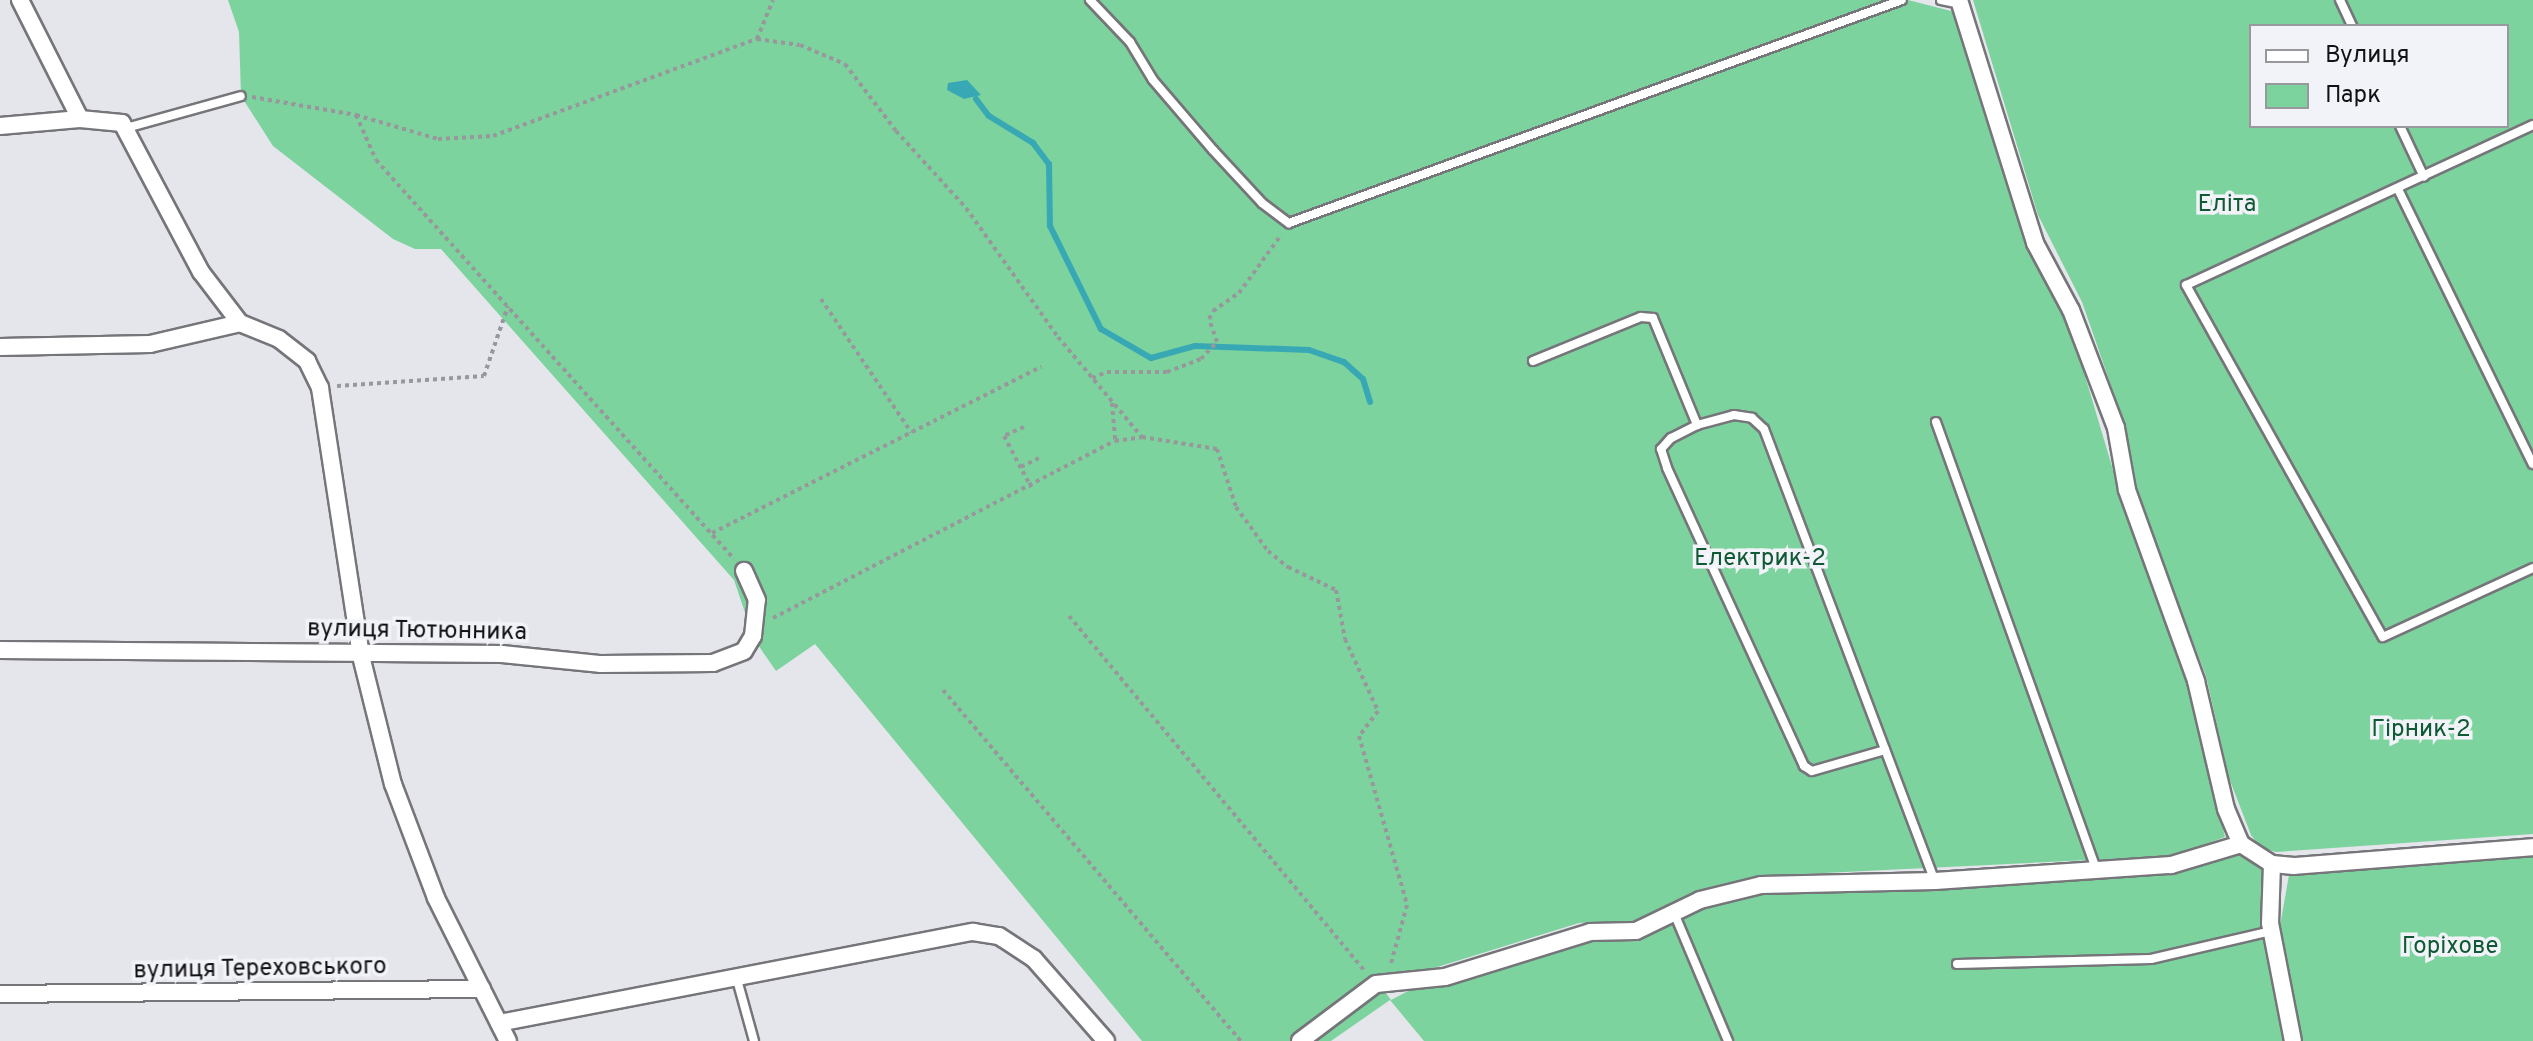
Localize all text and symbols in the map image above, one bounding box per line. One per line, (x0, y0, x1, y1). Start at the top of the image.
legend (2249, 24, 2509, 128)
text: Вулиця (2325, 41, 2409, 71)
text: Парк (2325, 81, 2381, 111)
park label: Еліта (2198, 192, 2256, 220)
park label: Електрик-2 (1694, 546, 1826, 574)
street label: вулиця Тютюнника (306, 616, 528, 648)
park label: Гірник-2 (2371, 717, 2471, 745)
park label: Горіхове (2402, 934, 2498, 962)
street label: вулиця Тереховського (133, 953, 387, 987)

